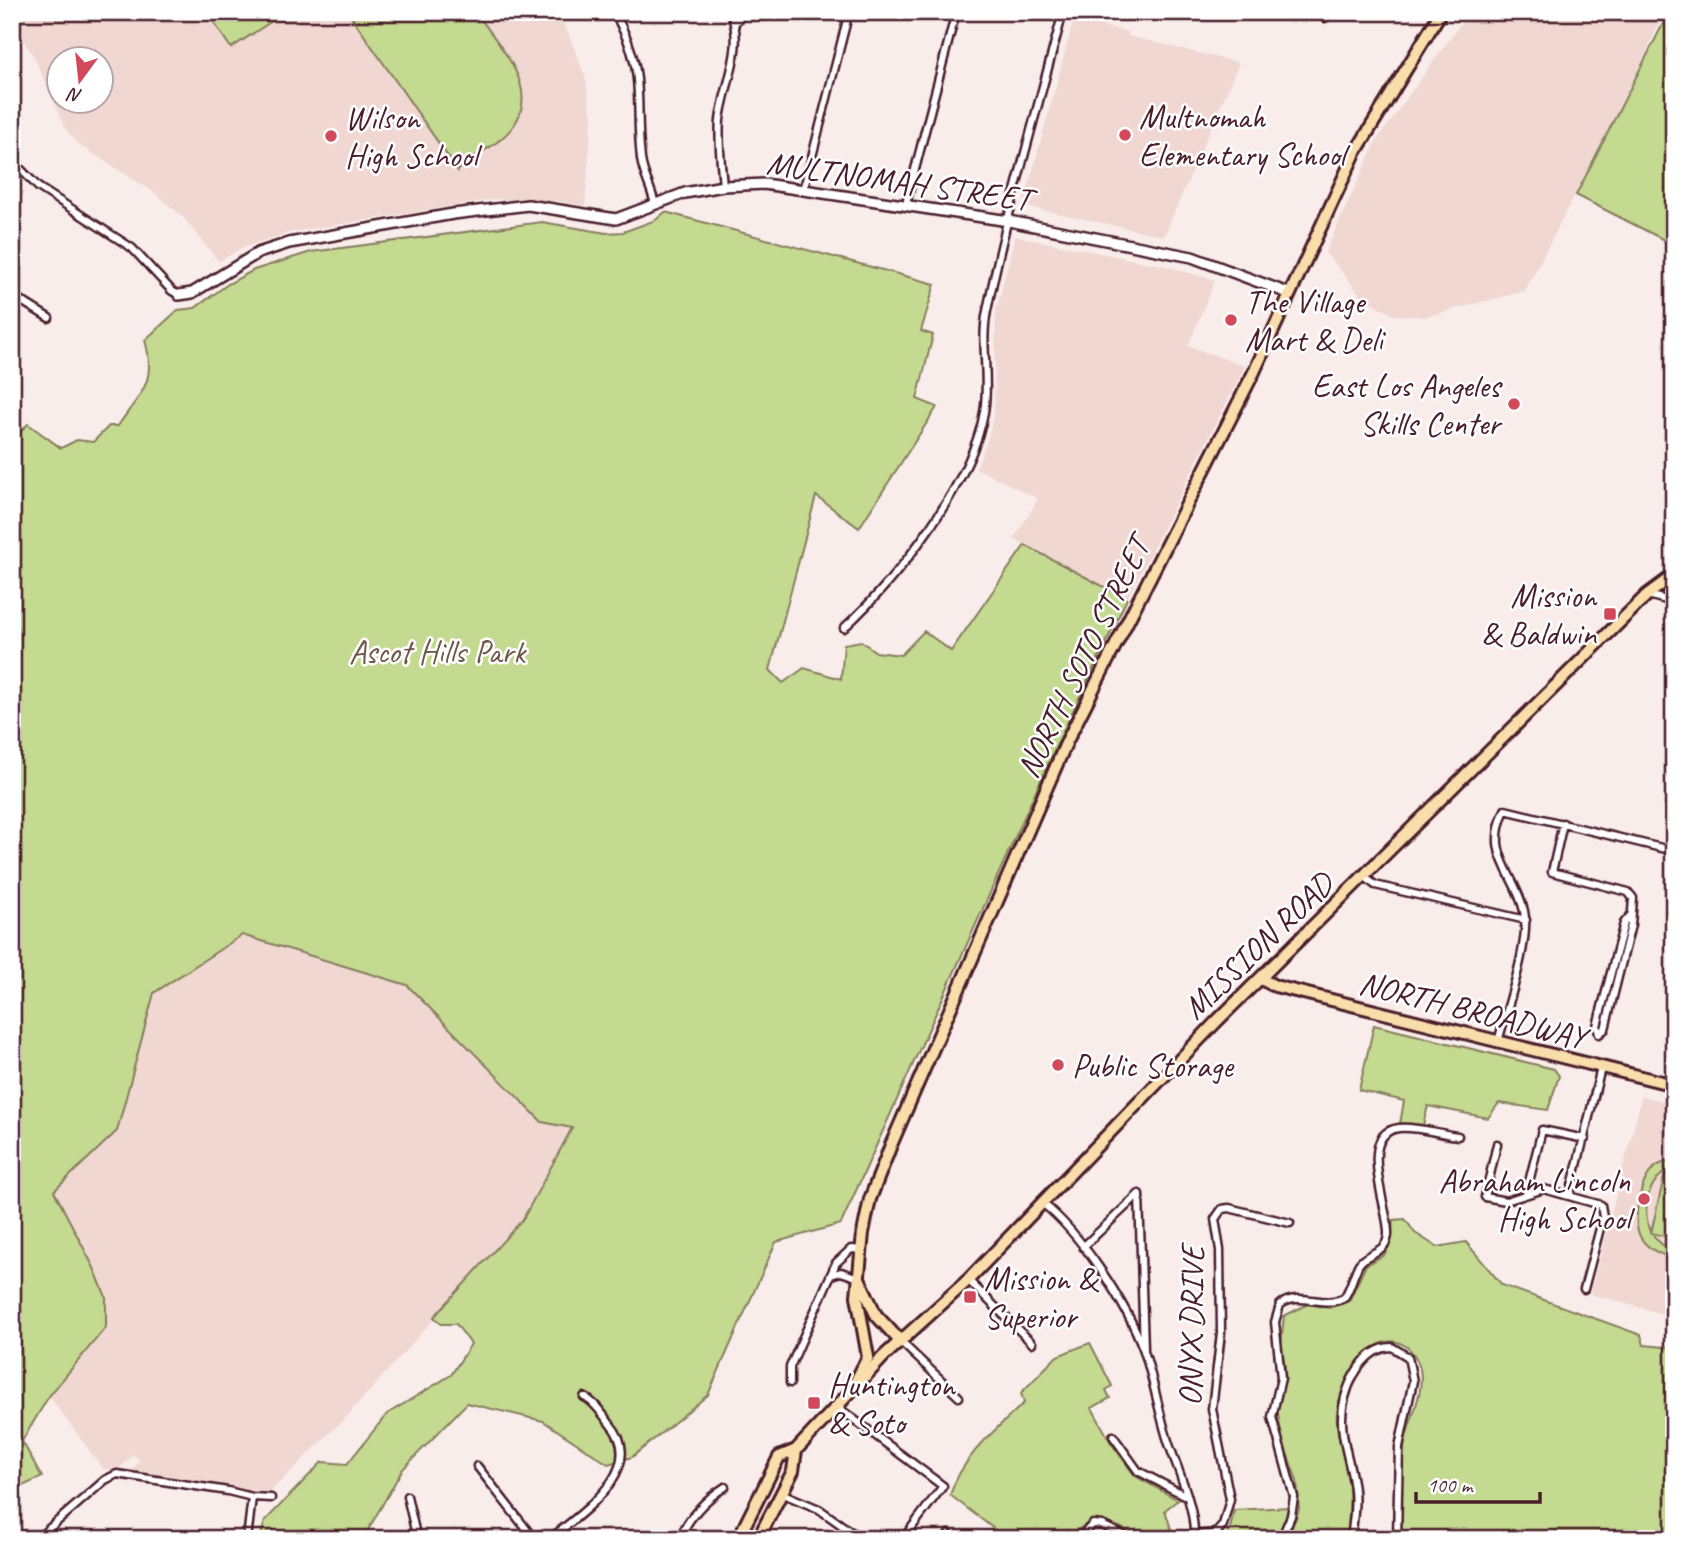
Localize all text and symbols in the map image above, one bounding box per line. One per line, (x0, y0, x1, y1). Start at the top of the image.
north arrow (46, 46, 116, 116)
text: N (64, 82, 85, 109)
place label: Multnomah Elementary School (1139, 96, 1350, 176)
place label: Wilson High School (345, 97, 483, 177)
marker: Multnomah Elementary School (1117, 127, 1133, 143)
marker: Wilson High School (323, 128, 339, 144)
street label: MULTNOMAH STREET (764, 142, 1040, 221)
place label: The Village Mart & Deli (1245, 281, 1387, 361)
marker: The Village Mart & Deli (1223, 312, 1239, 328)
place label: East Los Angeles Skills Center (1312, 365, 1503, 445)
marker: East Los Angeles Skills Center (1506, 396, 1522, 412)
street label: NORTH SOTO STREET (1007, 524, 1162, 784)
place label: Mission & Baldwin (1481, 575, 1598, 655)
marker: Mission & Baldwin (1602, 606, 1618, 622)
park label: Ascot Hills Park (349, 631, 527, 673)
street label: MISSION ROAD (1174, 861, 1344, 1028)
street label: NORTH BROADWAY (1355, 962, 1595, 1059)
place label: Public Storage (1072, 1045, 1235, 1087)
marker: Public Storage (1050, 1057, 1066, 1073)
place label: Abraham Lincoln High School (1439, 1160, 1635, 1240)
marker: Abraham Lincoln High School (1636, 1191, 1652, 1207)
street label: ONYX DRIVE (1169, 1242, 1213, 1407)
place label: Mission & Superior (984, 1258, 1099, 1338)
marker: Mission & Superior (962, 1289, 978, 1305)
place label: Huntington & Soto (828, 1364, 957, 1444)
marker: Huntington & Soto (806, 1395, 822, 1411)
scale bar (1416, 1460, 1541, 1504)
text: 100 m (1427, 1472, 1474, 1498)

